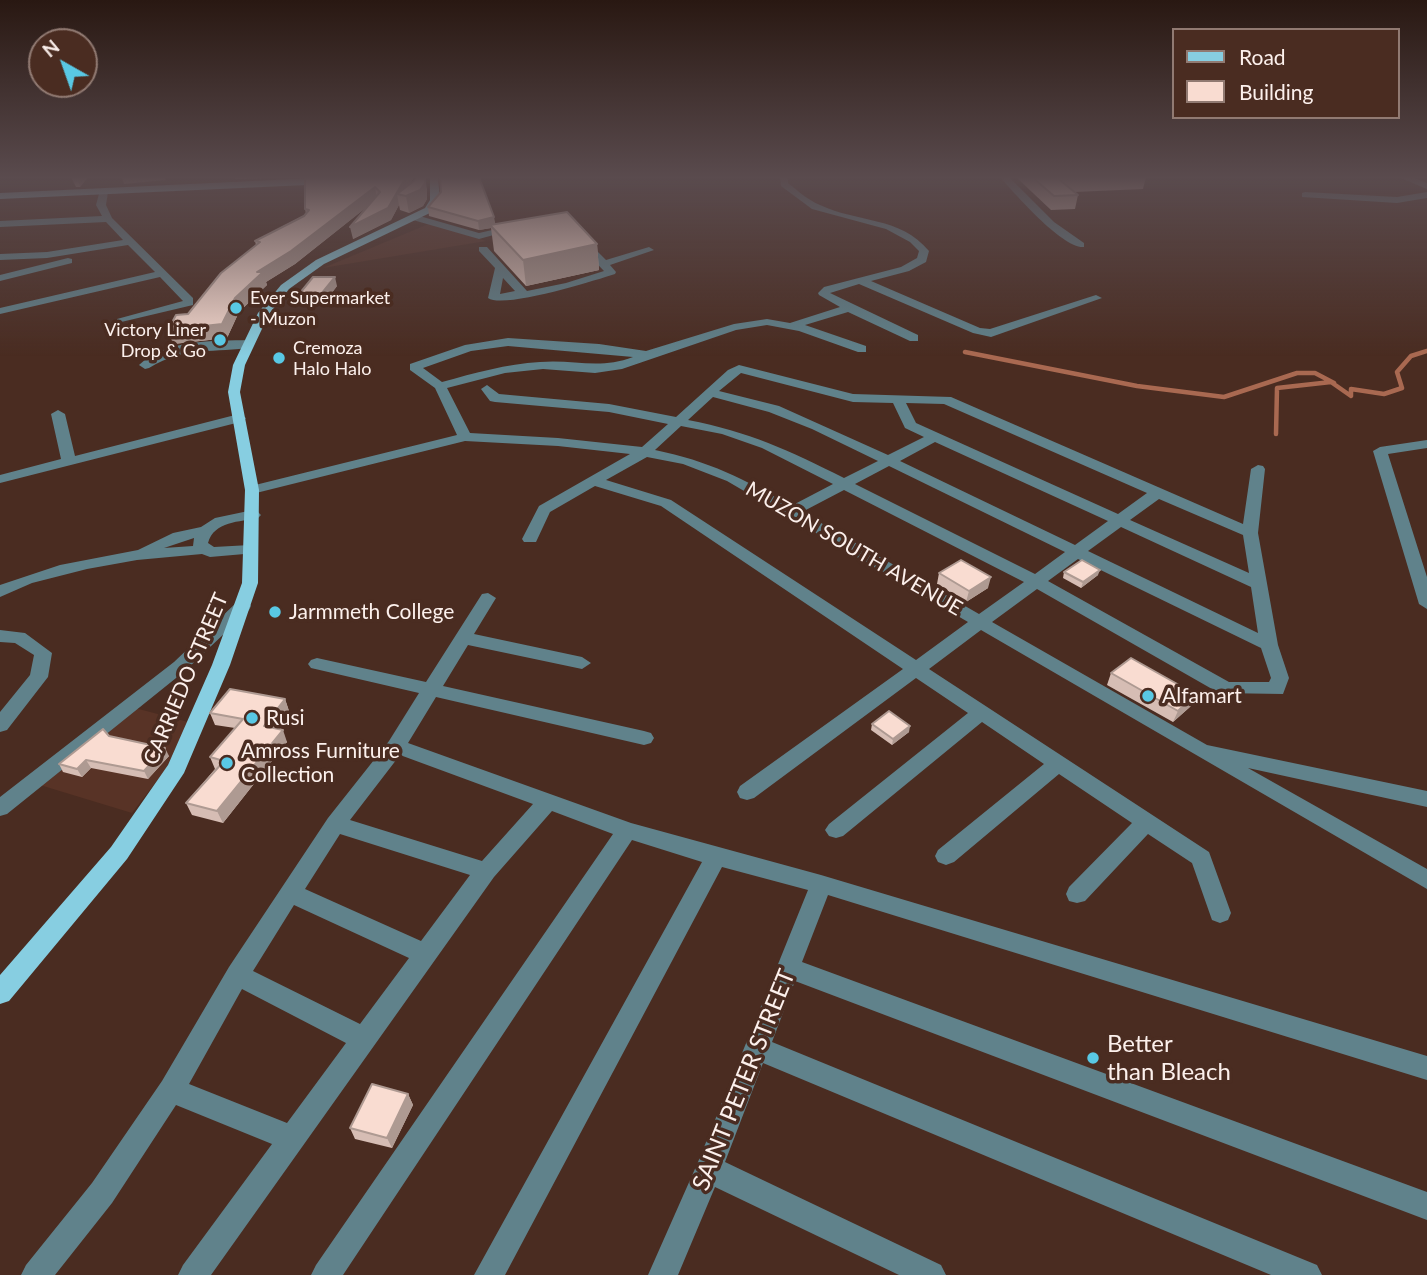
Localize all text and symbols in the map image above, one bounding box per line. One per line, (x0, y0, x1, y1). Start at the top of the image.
north arrow (28, 28, 98, 98)
legend (1172, 28, 1399, 119)
text: N (37, 35, 63, 62)
text: Road (1239, 44, 1286, 69)
text: Building (1239, 79, 1314, 104)
place label: Ever Supermarket - Muzon (250, 287, 390, 330)
marker: Ever Supermarket - Muzon (228, 300, 244, 316)
place label: Victory Liner Drop & Go (104, 319, 206, 362)
marker: Victory Liner Drop & Go (212, 332, 228, 348)
place label: Cremoza Halo Halo (293, 337, 371, 380)
marker: Cremoza Halo Halo (271, 350, 287, 366)
street label: MUZON SOUTH AVENUE (741, 477, 967, 621)
street label: CARRIEDO STREET (138, 589, 234, 769)
place label: Jarmmeth College (289, 599, 454, 625)
marker: Jarmmeth College (267, 604, 283, 620)
place label: Alfamart (1162, 683, 1242, 709)
marker: Alfamart (1140, 688, 1156, 704)
place label: Rusi (266, 705, 305, 731)
marker: Rusi (244, 710, 260, 726)
place label: Amross Furniture Collection (241, 738, 400, 788)
marker: Amross Furniture Collection (219, 755, 235, 771)
street label: SAINT PETER STREET (686, 965, 802, 1195)
place label: Better than Bleach (1107, 1030, 1231, 1086)
marker: Better than Bleach (1085, 1050, 1101, 1066)

